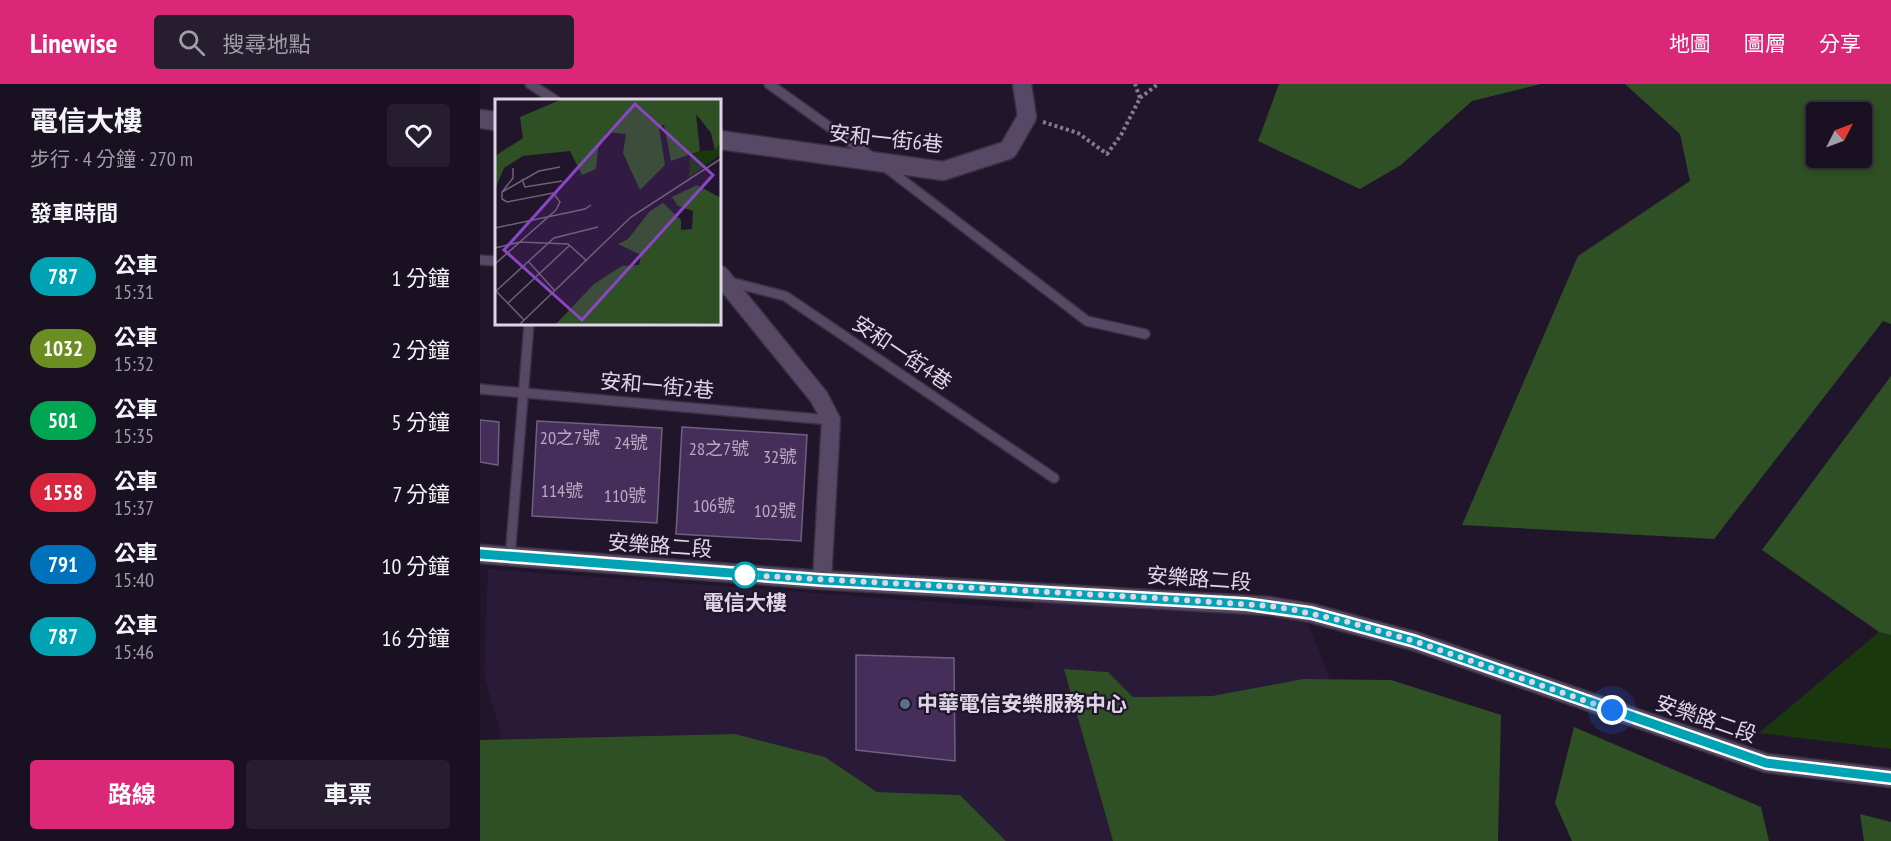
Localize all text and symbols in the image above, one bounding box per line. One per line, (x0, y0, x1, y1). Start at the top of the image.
search box (154, 15, 574, 69)
text: Linewise (30, 24, 118, 61)
icon: search (175, 26, 208, 59)
text: 搜尋地點 (223, 30, 311, 58)
text: 地圖 (1669, 30, 1711, 57)
text: 圖層 (1744, 30, 1786, 57)
text: 分享 (1819, 30, 1861, 57)
inset map (495, 99, 722, 326)
text: 電信大樓 (30, 102, 142, 139)
north arrow (1806, 102, 1872, 168)
map controls (1806, 102, 1872, 168)
button: heart (387, 104, 450, 167)
street label: 安和一街6巷 (828, 119, 944, 158)
text: 步行 · 4 分鐘 · 270 m (30, 146, 193, 172)
text: 發車時間 (30, 199, 118, 227)
text: 公車 (114, 251, 158, 279)
text: 787 (48, 263, 78, 290)
text: 1 分鐘 (391, 264, 450, 292)
text: 15:31 (114, 279, 154, 305)
street label: 安和一街4巷 (847, 309, 957, 396)
text: 公車 (114, 323, 158, 351)
text: 1032 (43, 335, 83, 362)
text: 2 分鐘 (391, 336, 450, 364)
text: 15:32 (114, 351, 154, 377)
street label: 安和一街2巷 (599, 367, 715, 404)
text: 公車 (114, 395, 158, 423)
text: 501 (48, 407, 78, 434)
text: 5 分鐘 (391, 408, 450, 436)
text: 15:35 (114, 423, 154, 449)
house number: 20之7號 (540, 426, 600, 449)
house number: 24號 (614, 431, 648, 454)
house number: 28之7號 (689, 437, 749, 460)
house number: 32號 (763, 445, 797, 468)
text: 公車 (114, 467, 158, 495)
text: 1558 (43, 479, 83, 506)
house number: 114號 (541, 479, 583, 502)
text: 7 分鐘 (392, 480, 450, 508)
house number: 110號 (604, 484, 646, 507)
house number: 106號 (693, 494, 735, 517)
text: 15:37 (114, 495, 154, 521)
house number: 102號 (754, 499, 796, 522)
street label: 安樂路二段 (607, 528, 713, 563)
text: 公車 (114, 539, 158, 567)
text: 791 (48, 551, 78, 578)
text: 10 分鐘 (382, 552, 450, 580)
street label: 安樂路二段 (1146, 561, 1252, 596)
marker: 電信大樓 (732, 562, 758, 588)
text: 15:40 (114, 567, 154, 593)
place label: 電信大樓 (703, 589, 787, 616)
text: 公車 (114, 611, 158, 639)
text: 787 (48, 623, 78, 650)
text: 16 分鐘 (382, 624, 450, 652)
text: 15:46 (114, 639, 154, 665)
street label: 安樂路二段 (1652, 689, 1760, 748)
place label: 中華電信安樂服務中心 (917, 690, 1127, 717)
your location (1597, 695, 1627, 725)
marker: 中華電信安樂服務中心 (898, 697, 912, 711)
button: 路線 (30, 760, 234, 829)
button: 車票 (246, 760, 450, 829)

